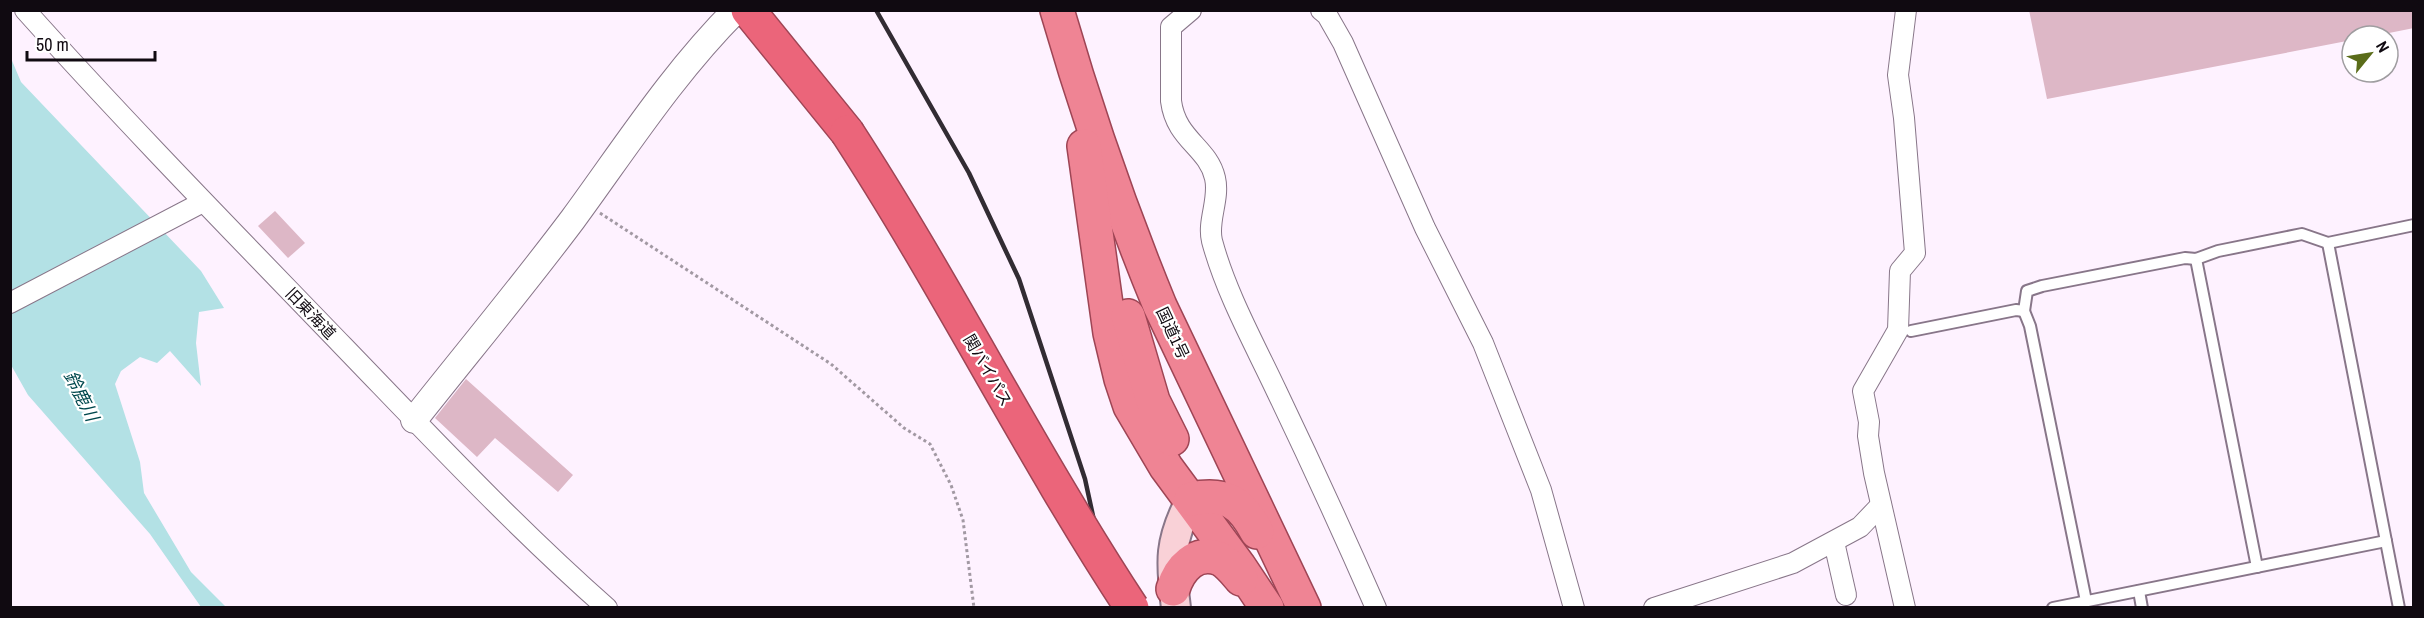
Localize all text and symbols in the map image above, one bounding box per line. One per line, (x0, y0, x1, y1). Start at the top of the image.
scale bar (27, 24, 154, 62)
north arrow (2340, 24, 2400, 84)
text: 50 m (36, 32, 69, 57)
text: N (2371, 37, 2395, 56)
street label: 旧東海道 (281, 282, 341, 344)
street label: 国道1号 (1151, 303, 1195, 363)
street label: 関バイパス (959, 330, 1017, 410)
water label: 鈴鹿川 (58, 366, 106, 427)

